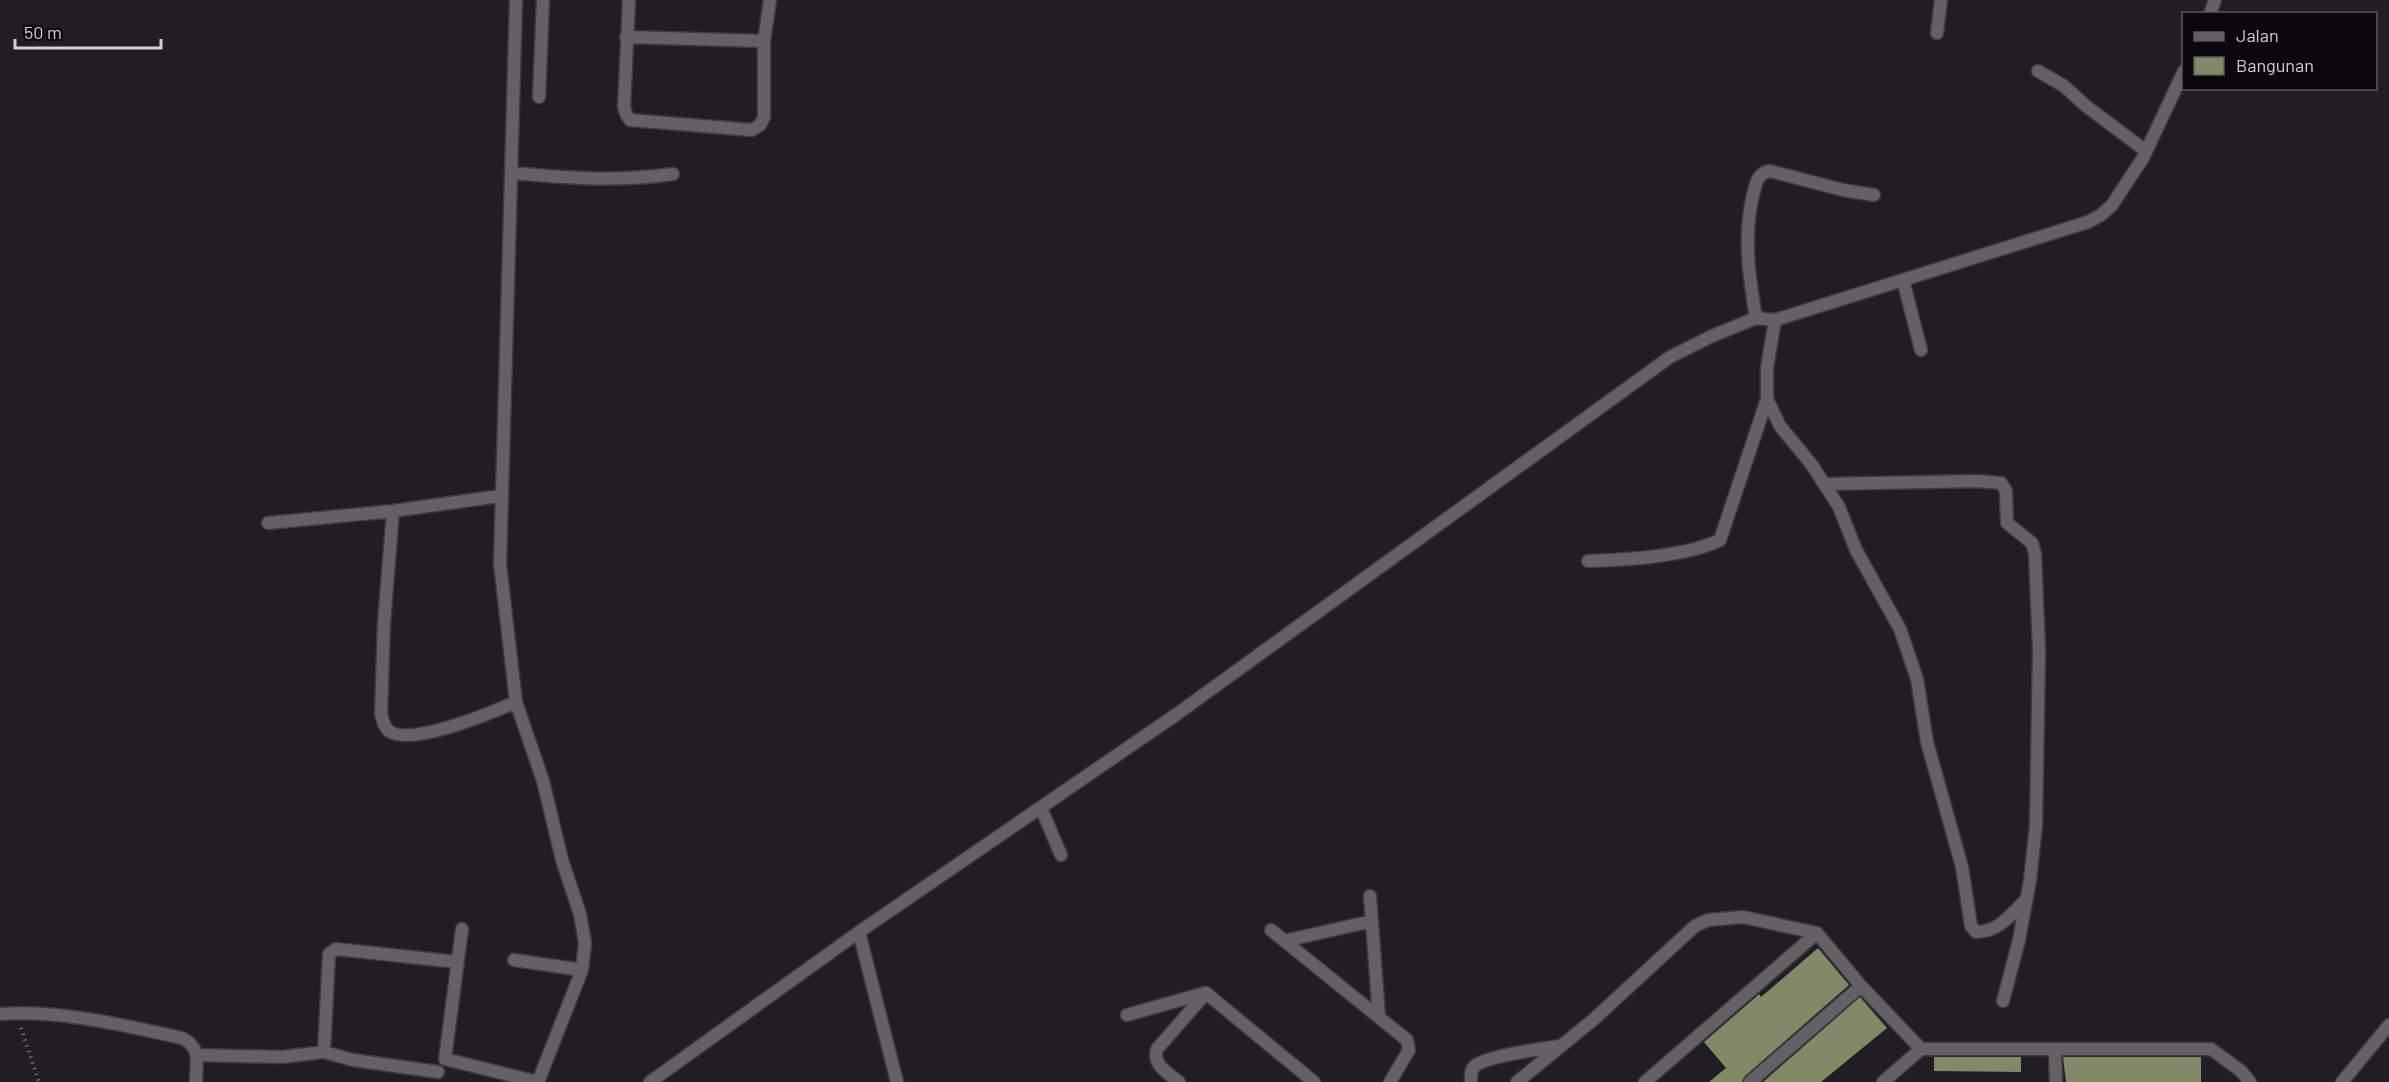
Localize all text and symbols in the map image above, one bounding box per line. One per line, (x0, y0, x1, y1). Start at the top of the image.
scale bar (15, 12, 160, 50)
legend (2182, 12, 2377, 90)
text: 50 m (24, 21, 62, 43)
text: Jalan (2236, 24, 2279, 46)
text: Bangunan (2236, 54, 2314, 76)

